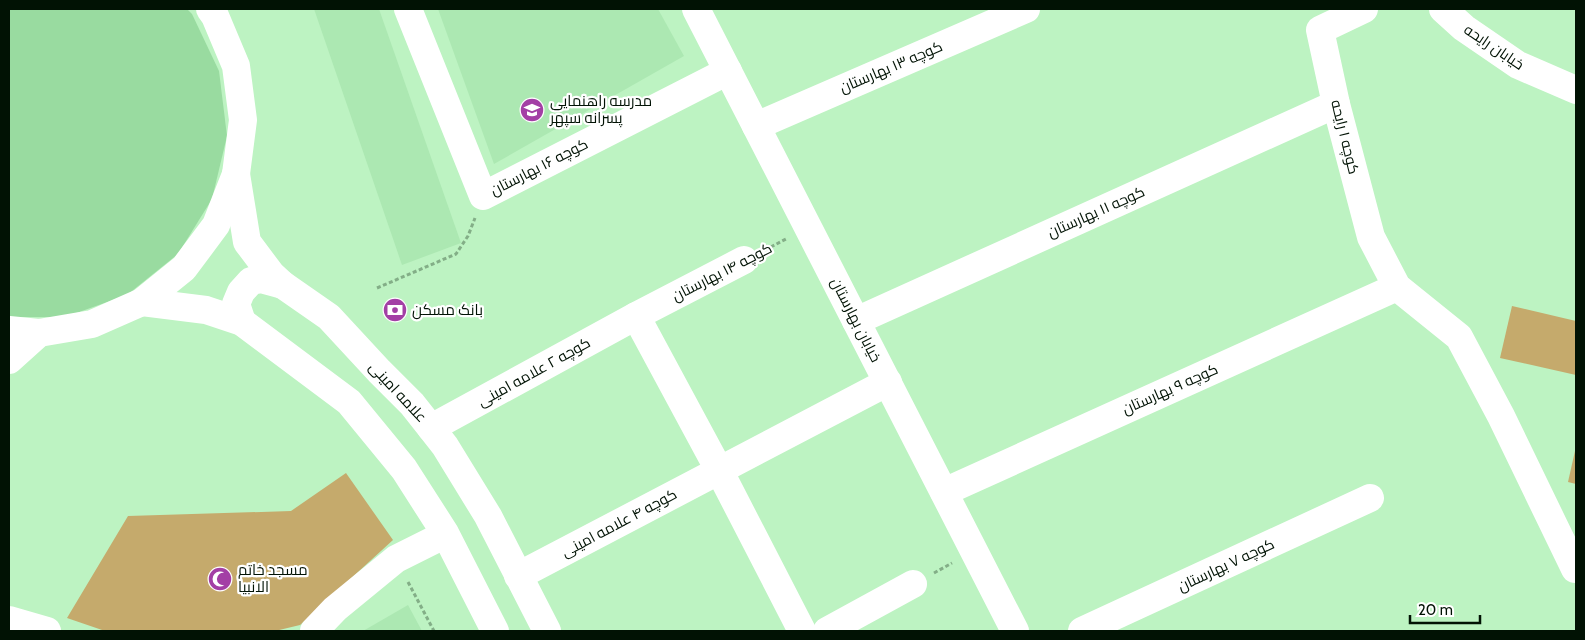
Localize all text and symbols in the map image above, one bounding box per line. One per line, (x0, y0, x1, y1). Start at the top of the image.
street label: خیابان رایحه (1460, 20, 1527, 74)
street label: کوچه ۱۳ بهارستان (837, 37, 946, 98)
place label: مدرسه راهنمایی پسرانه سپهر (549, 92, 652, 128)
school or university icon: مدرسه راهنمایی پسرانه سپهر (519, 97, 545, 123)
street label: کوچه ۱ رایحه (1326, 98, 1363, 176)
street label: کوچه ۱۶ بهارستان (487, 135, 591, 200)
street label: کوچه ۱۱ بهارستان (1045, 183, 1148, 242)
street label: کوچه ۱۴ بهارستان (669, 239, 776, 306)
street label: خیابان بهارستان (826, 275, 885, 366)
bank icon: بانک مسکن (382, 297, 408, 323)
place label: بانک مسکن (412, 301, 483, 320)
street label: کوچه ۲ علامه امینی (475, 334, 594, 411)
street label: علامه امینی (365, 358, 431, 427)
street label: کوچه ۹ بهارستان (1119, 360, 1221, 419)
street label: کوچه ۴ علامه امینی (558, 485, 680, 562)
street label: کوچه ۷ بهارستان (1175, 535, 1278, 596)
place label: مسجد خاتم الانبیا (238, 561, 308, 596)
mosque icon: مسجد خاتم الانبیا (207, 566, 233, 592)
scale bar (1410, 592, 1480, 624)
text: 20 m (1418, 601, 1453, 619)

